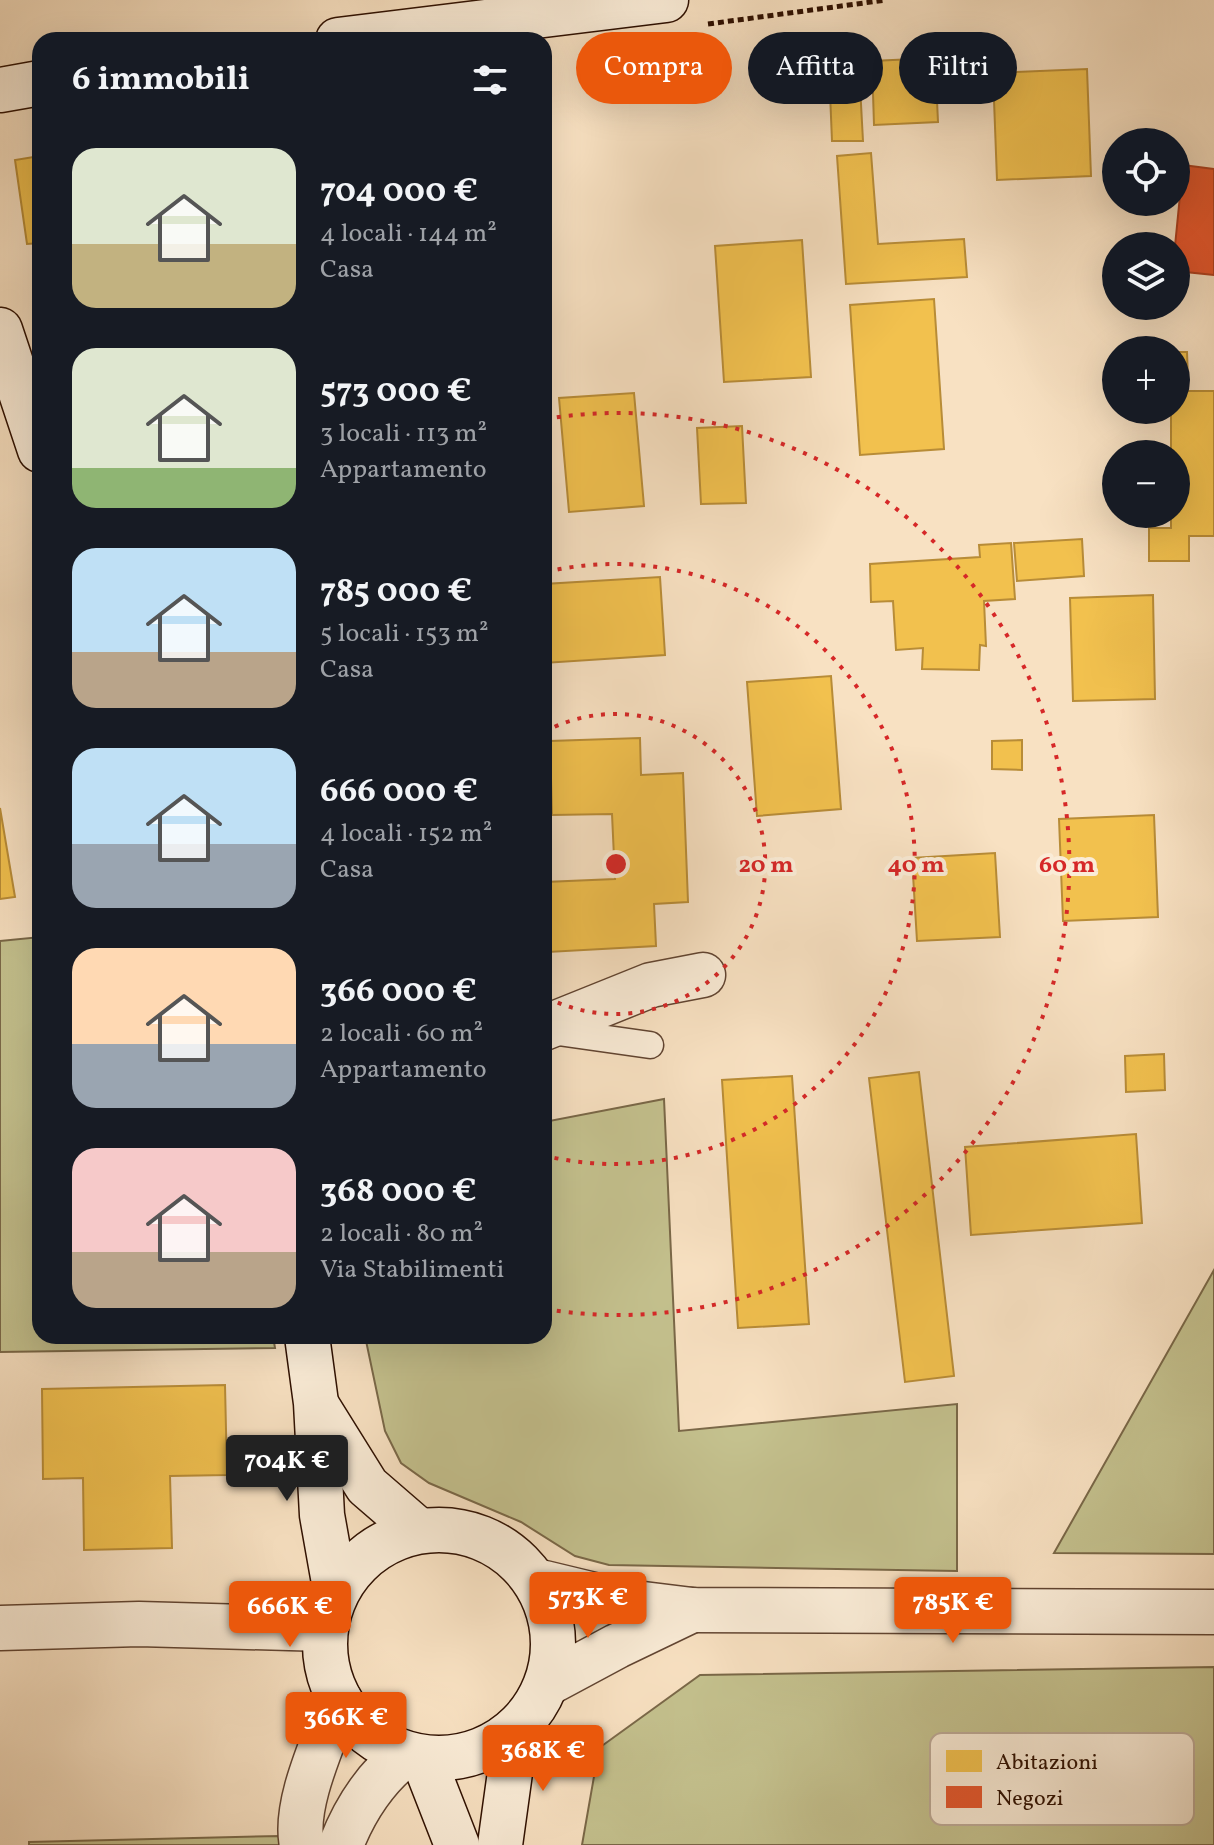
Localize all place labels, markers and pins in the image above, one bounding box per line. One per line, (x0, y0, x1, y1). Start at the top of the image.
centre of rings (602, 850, 630, 878)
pin: 704K € (222, 1435, 352, 1503)
pin: 573K € (523, 1572, 653, 1640)
pin: 785K € (888, 1577, 1018, 1645)
pin: 666K € (225, 1581, 355, 1649)
pin: 366K € (281, 1692, 411, 1760)
pin: 368K € (478, 1725, 608, 1793)

